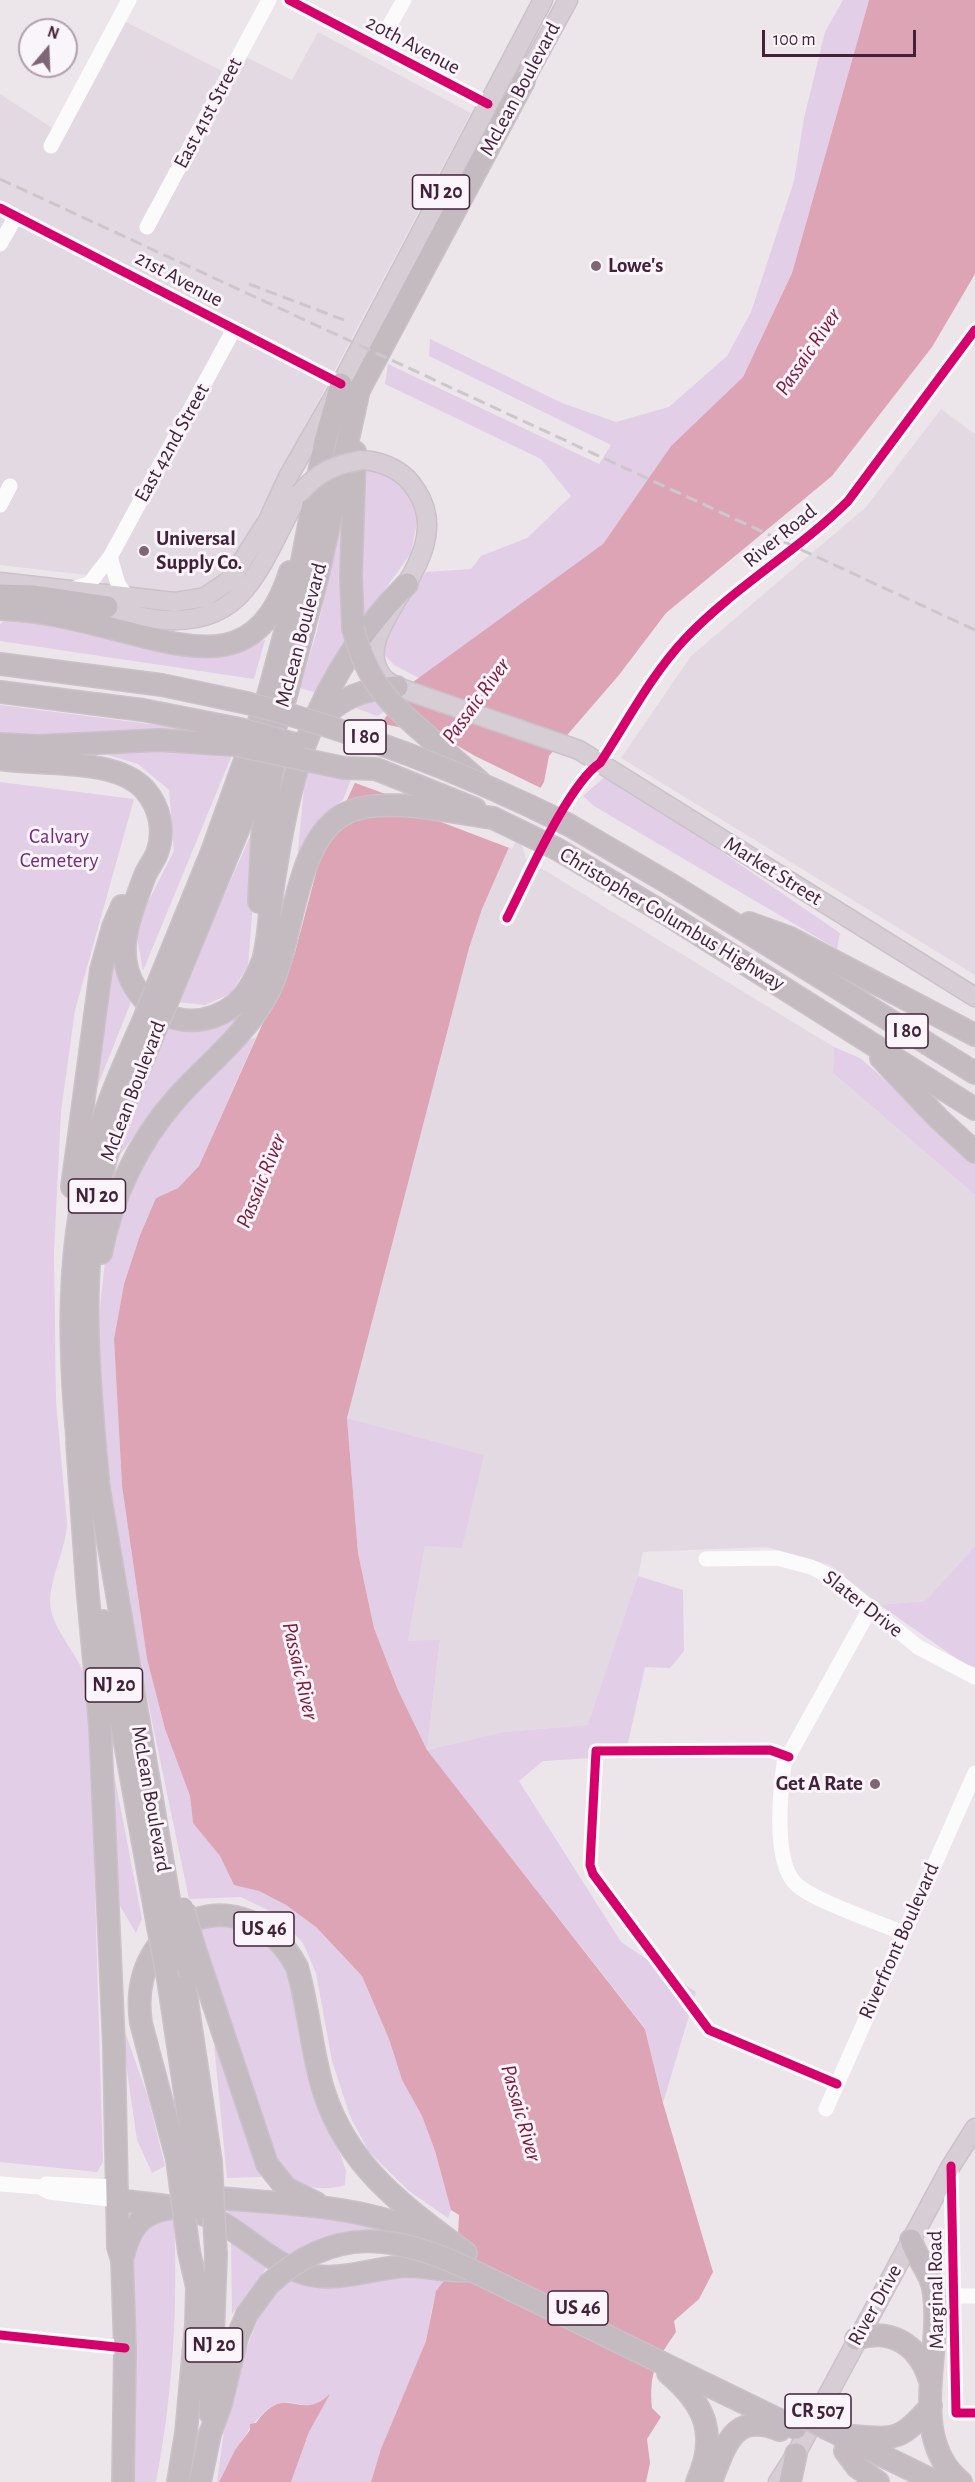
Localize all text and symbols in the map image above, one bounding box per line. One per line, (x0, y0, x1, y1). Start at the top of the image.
street label: 20th Avenue (362, 10, 464, 80)
north arrow (18, 18, 78, 78)
street label: McLean Boulevard (474, 18, 566, 160)
scale bar (765, 18, 920, 56)
text: N (45, 23, 61, 42)
text: 100 m (773, 31, 816, 49)
street label: East 41st Street (168, 53, 248, 173)
road number: NJ 20 (412, 175, 470, 209)
street label: 21st Avenue (131, 245, 227, 313)
place label: Lowe's (608, 253, 663, 279)
marker: Lowe's (589, 259, 603, 273)
water label: Passaic River (769, 303, 847, 401)
street label: East 42nd Street (129, 379, 215, 507)
street label: River Road (738, 499, 822, 573)
place label: Universal Supply Co. (156, 526, 242, 576)
marker: Universal Supply Co. (137, 544, 151, 558)
street label: McLean Boulevard (270, 560, 332, 710)
water label: Passaic River (436, 653, 516, 749)
road number: I 80 (344, 720, 386, 754)
park label: Calvary Cemetery (20, 824, 98, 874)
street label: Market Street (719, 831, 827, 911)
street label: Christopher Columbus Highway (555, 842, 789, 996)
road number: I 80 (886, 1014, 928, 1048)
street label: McLean Boulevard (95, 1017, 171, 1165)
water label: Passaic River (230, 1130, 292, 1232)
road number: NJ 20 (68, 1179, 126, 1213)
street label: Slater Drive (818, 1565, 908, 1643)
water label: Passaic River (276, 1620, 324, 1722)
road number: NJ 20 (86, 1668, 142, 1702)
street label: McLean Boulevard (126, 1724, 176, 1874)
place label: Get A Rate (776, 1771, 863, 1797)
marker: Get A Rate (868, 1777, 882, 1791)
street label: Riverfront Boulevard (853, 1859, 945, 2023)
road number: US 46 (234, 1912, 294, 1946)
water label: Passaic River (495, 2062, 547, 2164)
street label: Marginal Road (922, 2230, 950, 2350)
street label: River Drive (842, 2260, 908, 2350)
road number: US 46 (548, 2291, 608, 2325)
road number: NJ 20 (186, 2328, 242, 2362)
road number: CR 507 (785, 2394, 851, 2428)

